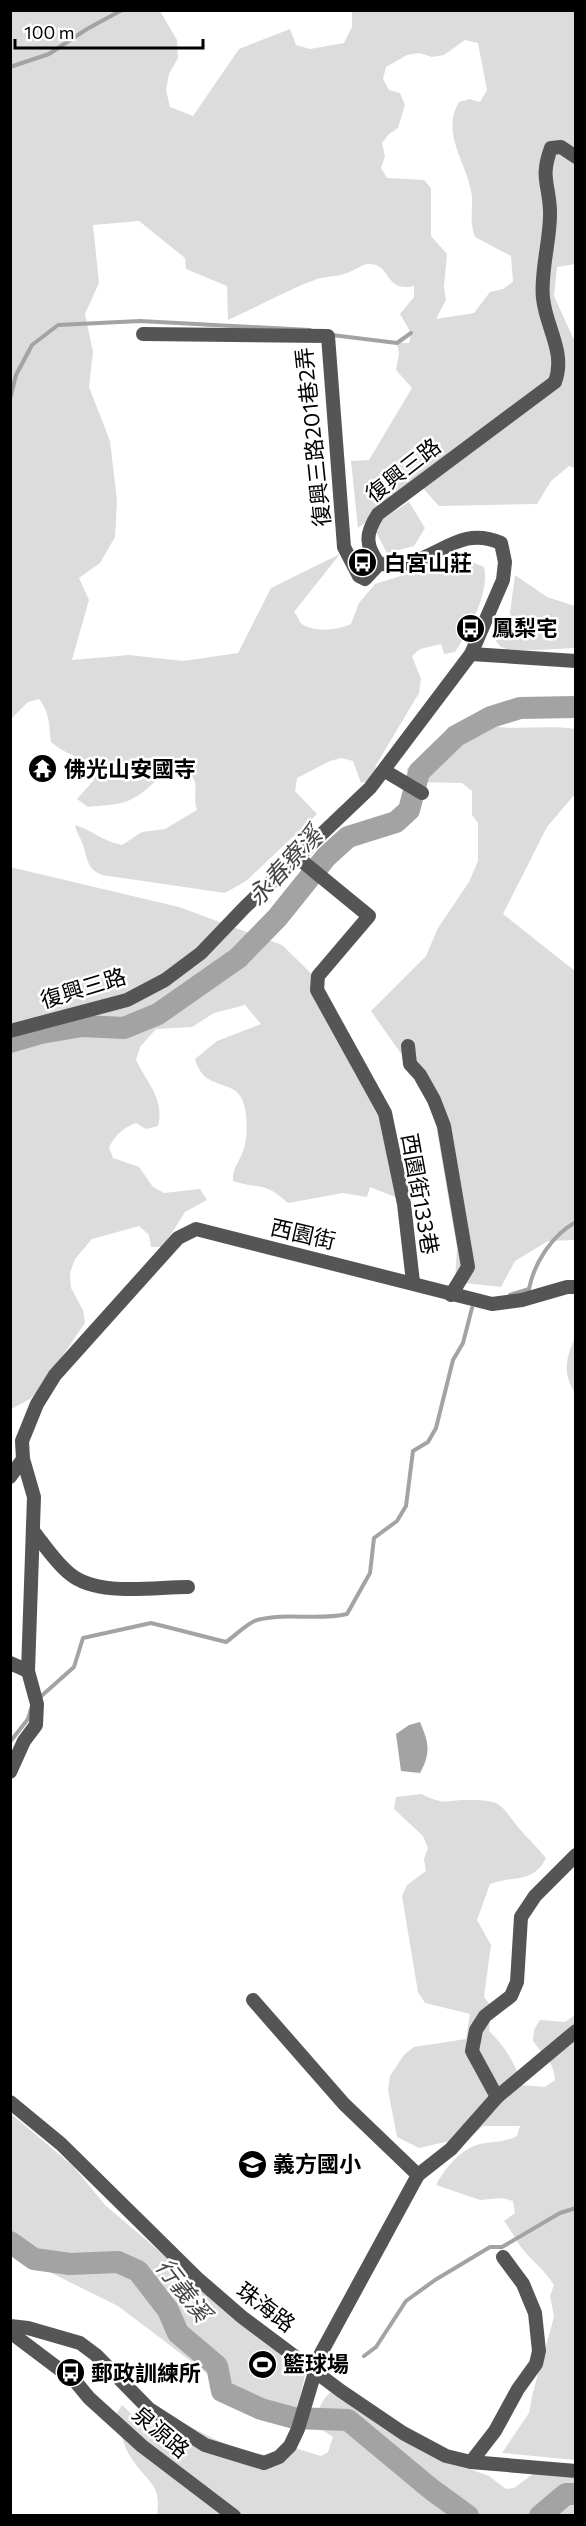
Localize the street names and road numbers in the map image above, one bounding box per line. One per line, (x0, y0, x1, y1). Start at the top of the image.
street label: 復興三路201巷2弄 (290, 346, 335, 528)
street label: 復興三路 (360, 432, 446, 507)
street label: 復興三路 (37, 962, 129, 1013)
street label: 西園街133巷 (397, 1131, 444, 1257)
street label: 西園街 (268, 1213, 338, 1254)
street label: 珠海路 (232, 2276, 301, 2337)
street label: 泉源路 (127, 2400, 195, 2463)

